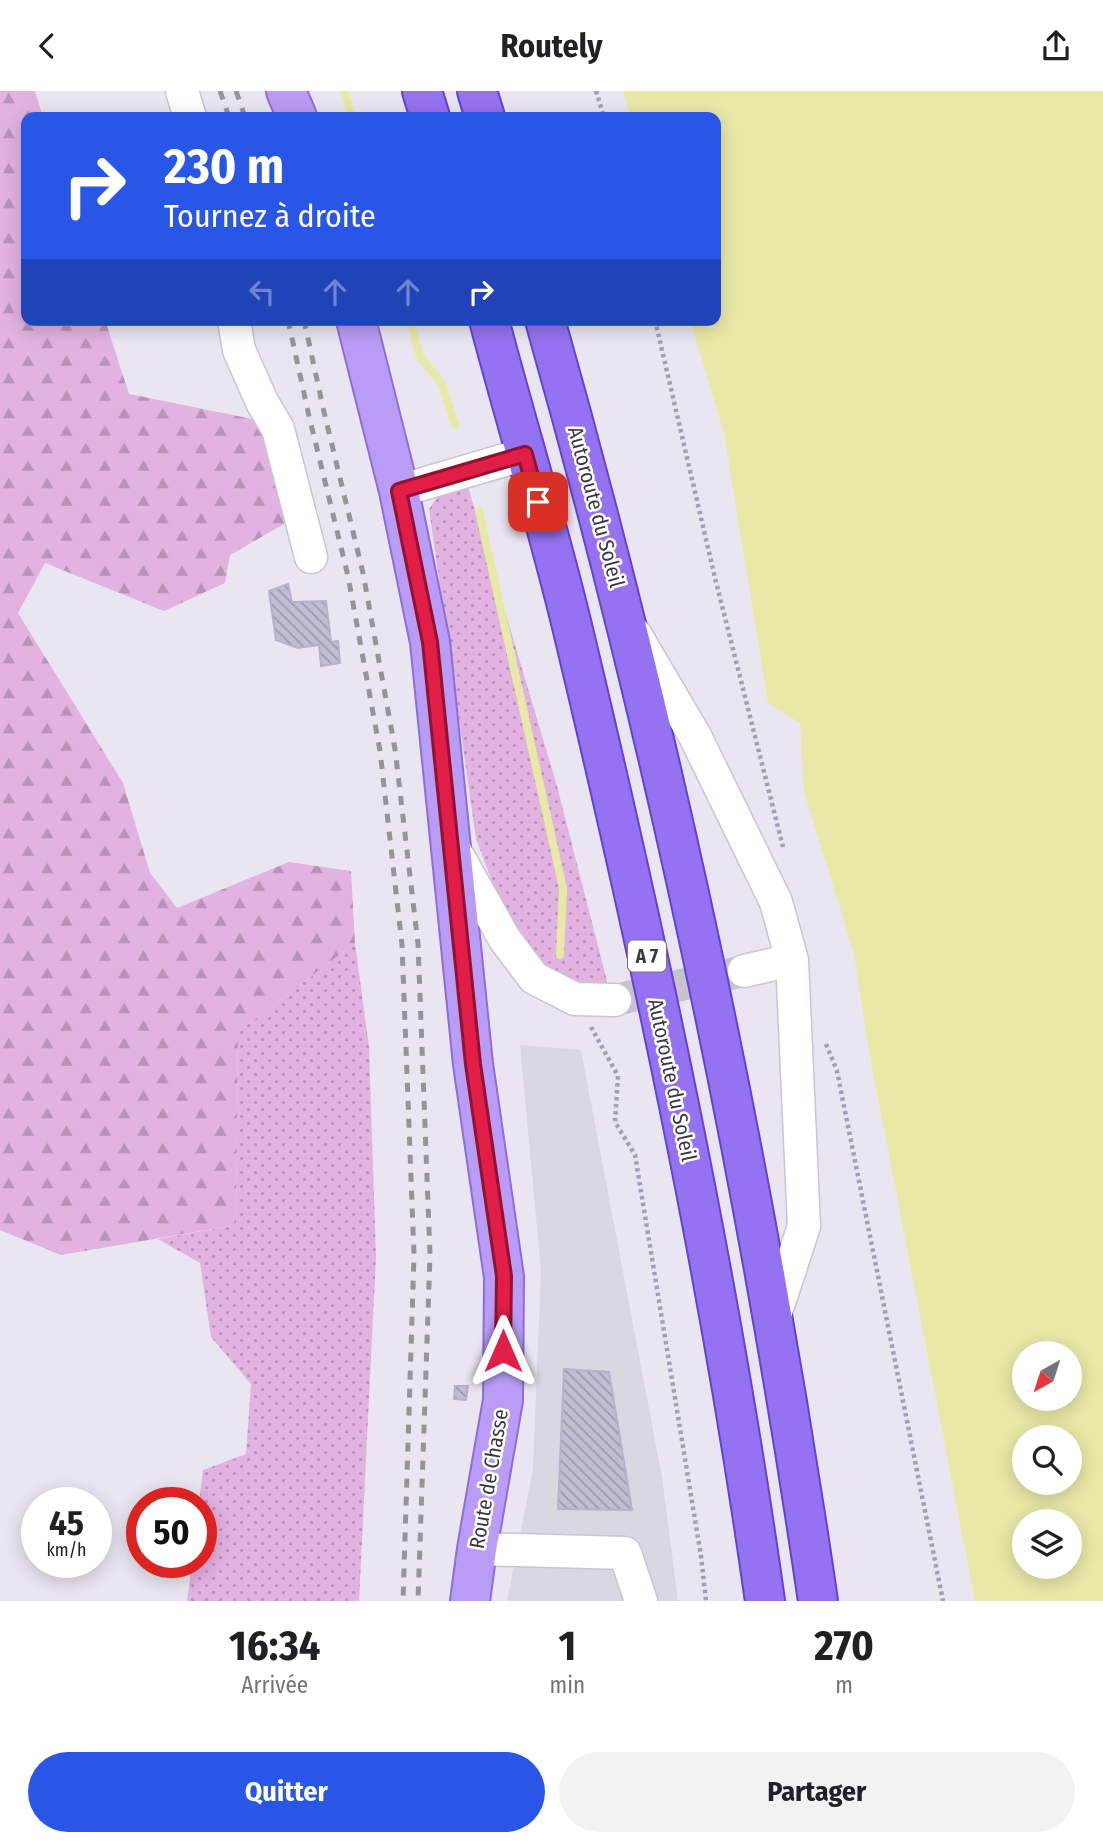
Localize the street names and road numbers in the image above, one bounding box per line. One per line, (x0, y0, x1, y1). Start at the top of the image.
street label: Autoroute du Soleil (562, 424, 630, 591)
road number: A 7 (628, 941, 666, 971)
street label: Autoroute du Soleil (642, 996, 702, 1164)
street label: Route de Chasse (464, 1407, 514, 1551)

